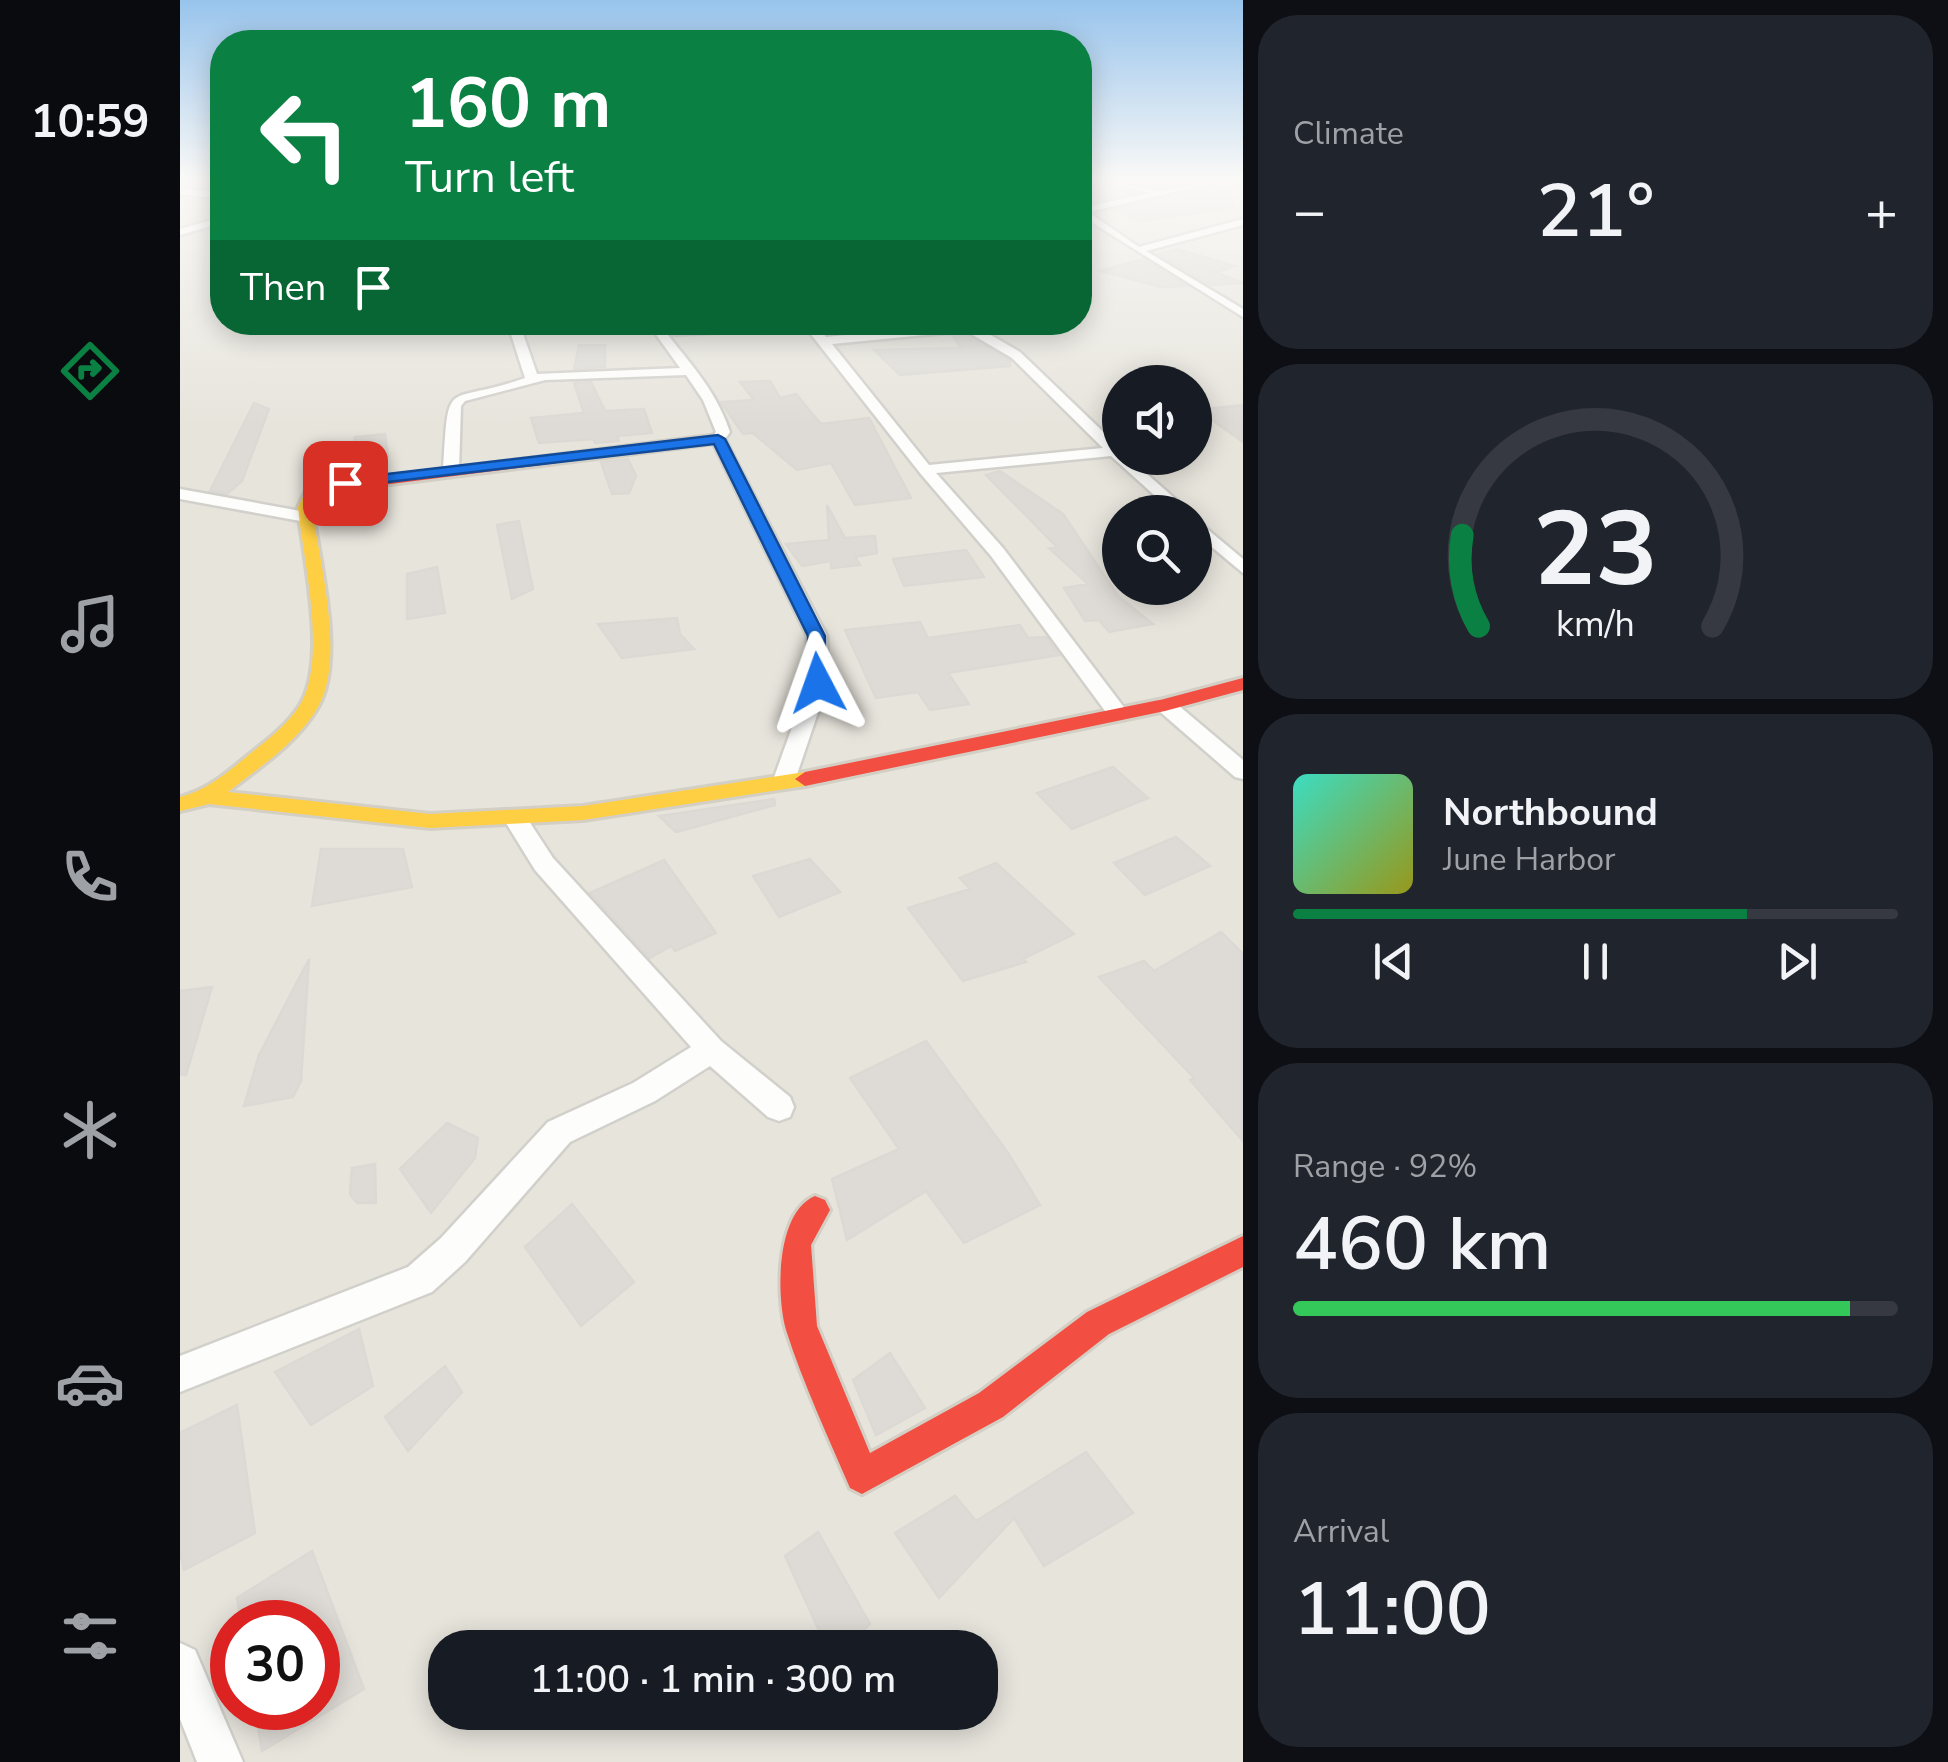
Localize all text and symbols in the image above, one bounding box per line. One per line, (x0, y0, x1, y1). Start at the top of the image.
text: 160 m (405, 56, 611, 152)
icon: left (240, 70, 370, 200)
text: 10:59 (30, 92, 150, 153)
text: Climate (1293, 112, 1404, 155)
text: Turn left (405, 147, 574, 208)
text: 21° (1536, 160, 1655, 262)
text: − (1293, 174, 1326, 249)
text: + (1865, 174, 1898, 249)
icon: arrive (346, 260, 401, 315)
text: Then (240, 262, 326, 313)
icon: directions (55, 336, 125, 406)
map controls (1102, 365, 1212, 605)
button: sound (1102, 365, 1212, 475)
pin (303, 441, 388, 526)
icon: arrive (318, 456, 373, 511)
text: 23 (1533, 479, 1658, 621)
button: search (1102, 495, 1212, 605)
icon: music (55, 589, 125, 659)
text: km/h (1556, 600, 1635, 649)
position arrow (766, 631, 870, 735)
text: Northbound (1443, 787, 1658, 838)
text: June Harbor (1443, 838, 1615, 881)
icon: phone (55, 842, 125, 912)
icon: previous (1366, 934, 1421, 989)
icon: pause (1568, 934, 1623, 989)
icon: next (1770, 934, 1825, 989)
icon: climate (55, 1095, 125, 1165)
text: Range · 92% (1293, 1145, 1477, 1188)
text: 460 km (1293, 1193, 1551, 1295)
icon: car (55, 1348, 125, 1418)
text: Arrival (1293, 1510, 1389, 1553)
text: 11:00 (1293, 1558, 1491, 1660)
speed limit sign: 30 (210, 1600, 340, 1730)
icon: filters (55, 1601, 125, 1671)
text: 11:00 · 1 min · 300 m (530, 1654, 896, 1705)

